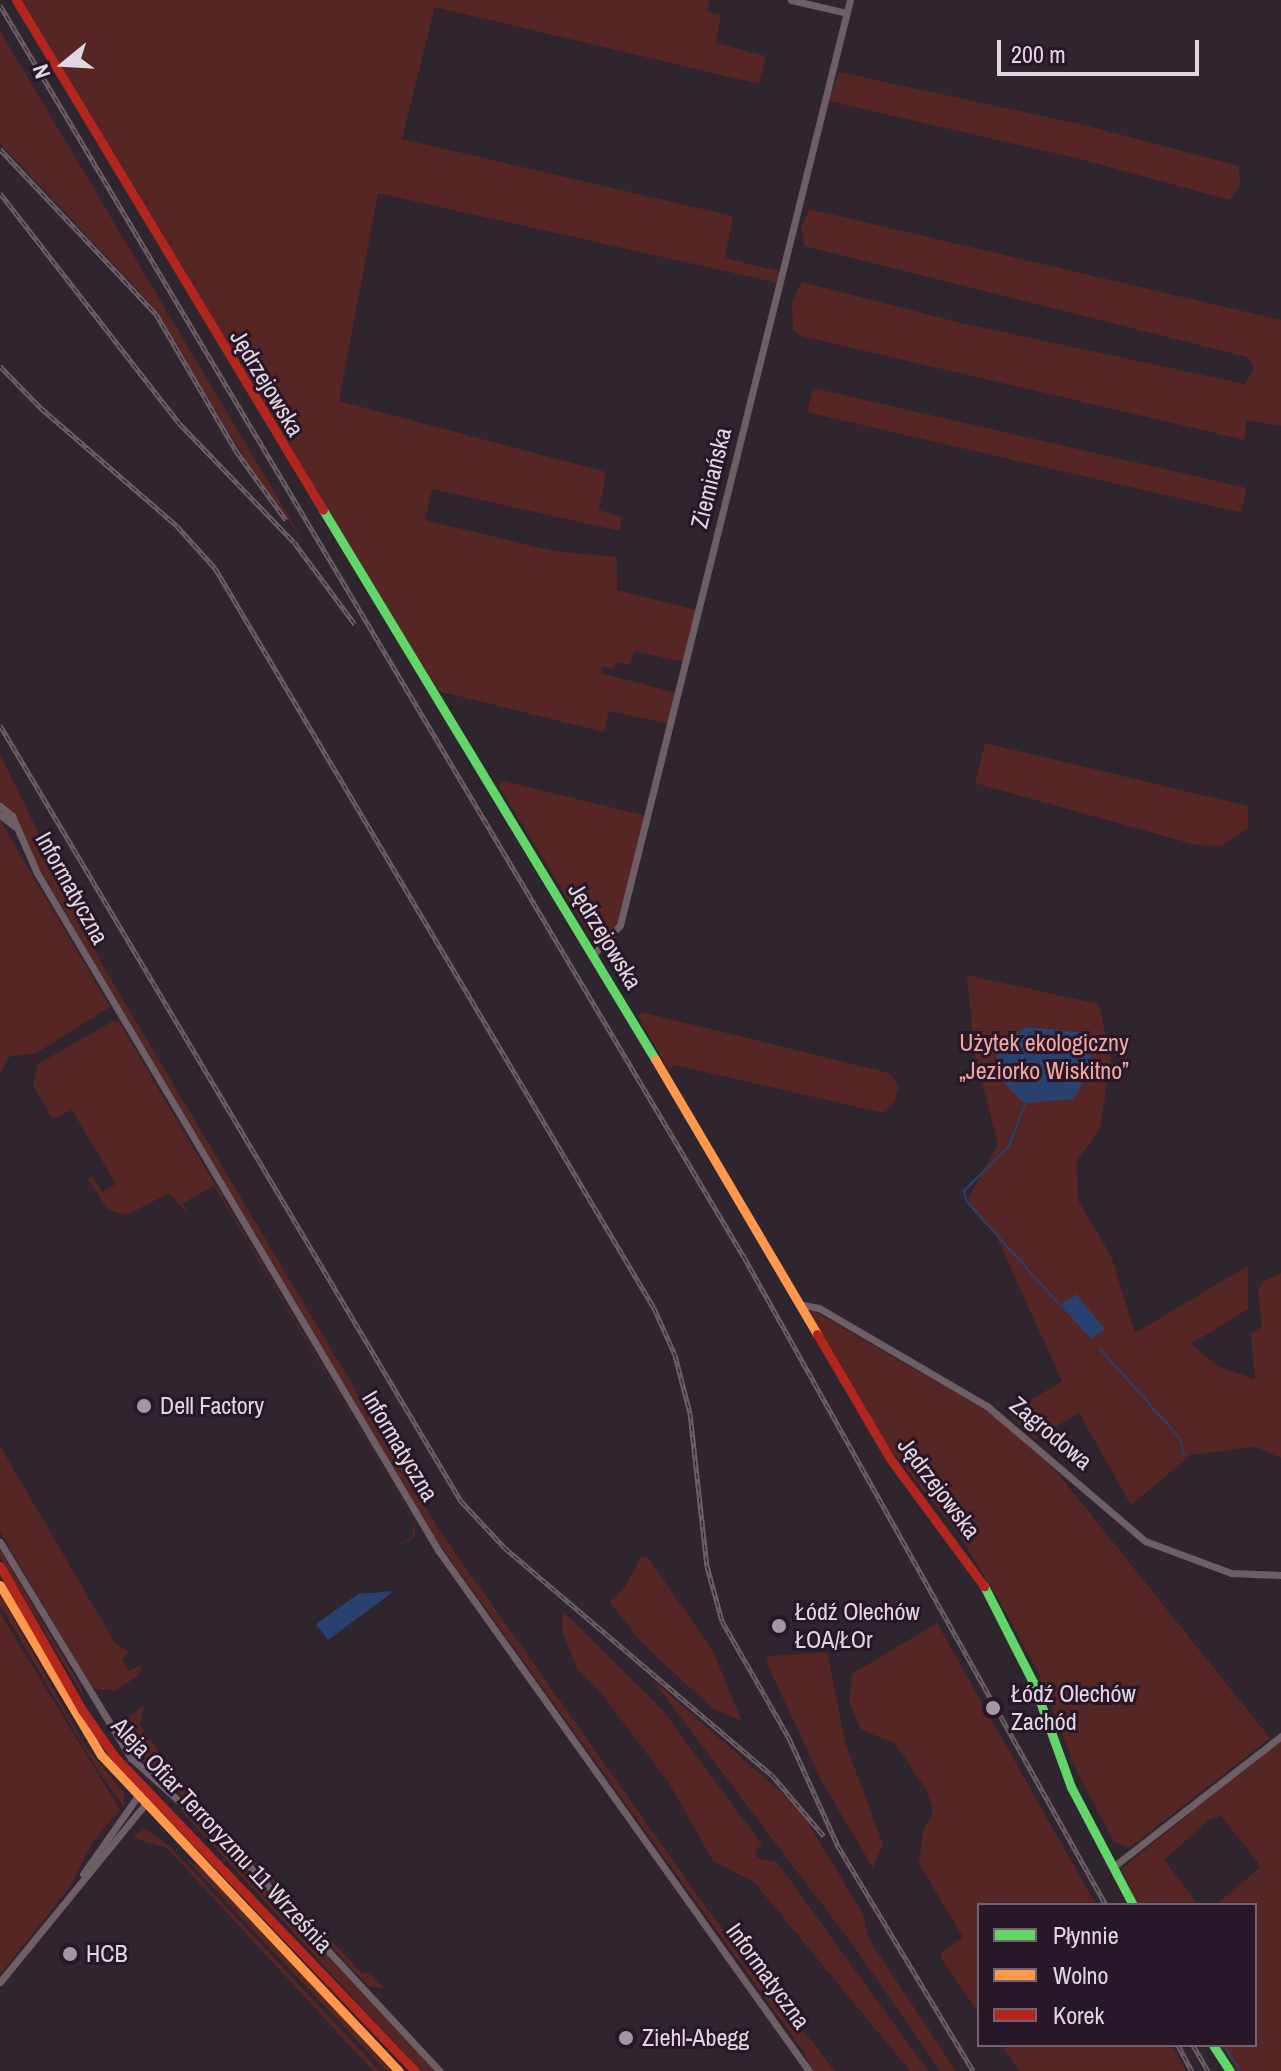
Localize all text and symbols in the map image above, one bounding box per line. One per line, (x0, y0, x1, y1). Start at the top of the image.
north arrow (24, 24, 104, 104)
scale bar (1001, 24, 1203, 74)
text: 200 m (1011, 38, 1066, 70)
text: N (25, 61, 57, 82)
street label: Jędrzejowska (224, 324, 310, 442)
street label: Ziemiańska (685, 425, 737, 531)
street label: Informatyczna (29, 827, 115, 949)
street label: Jędrzejowska (562, 877, 648, 995)
park label: Użytek ekologiczny „Jeziorko Wiskitno” (959, 1029, 1129, 1085)
street label: Informatyczna (356, 1386, 444, 1506)
street label: Zagrodowa (1004, 1390, 1098, 1476)
place label: Dell Factory (160, 1392, 264, 1420)
marker: Dell Factory (135, 1397, 153, 1415)
street label: Jędrzejowska (892, 1432, 986, 1544)
place label: Łódź Olechów ŁOA/ŁOr (795, 1598, 920, 1654)
marker: Łódź Olechów ŁOA/ŁOr (770, 1617, 788, 1635)
place label: Łódź Olechów Zachód (1011, 1680, 1136, 1736)
marker: Łódź Olechów Zachód (982, 1697, 1004, 1719)
street label: Aleja Ofiar Terroryzmu 11 Września (105, 1711, 339, 1959)
legend (977, 1903, 1257, 2047)
street label: Informatyczna (720, 1918, 816, 2034)
text: Płynnie (1053, 1919, 1119, 1951)
place label: HCB (86, 1940, 128, 1968)
marker: HCB (61, 1945, 79, 1963)
text: Wolno (1053, 1959, 1108, 1991)
text: Korek (1053, 1999, 1104, 2031)
place label: Ziehl-Abegg (642, 2024, 749, 2052)
marker: Ziehl-Abegg (617, 2029, 635, 2047)

